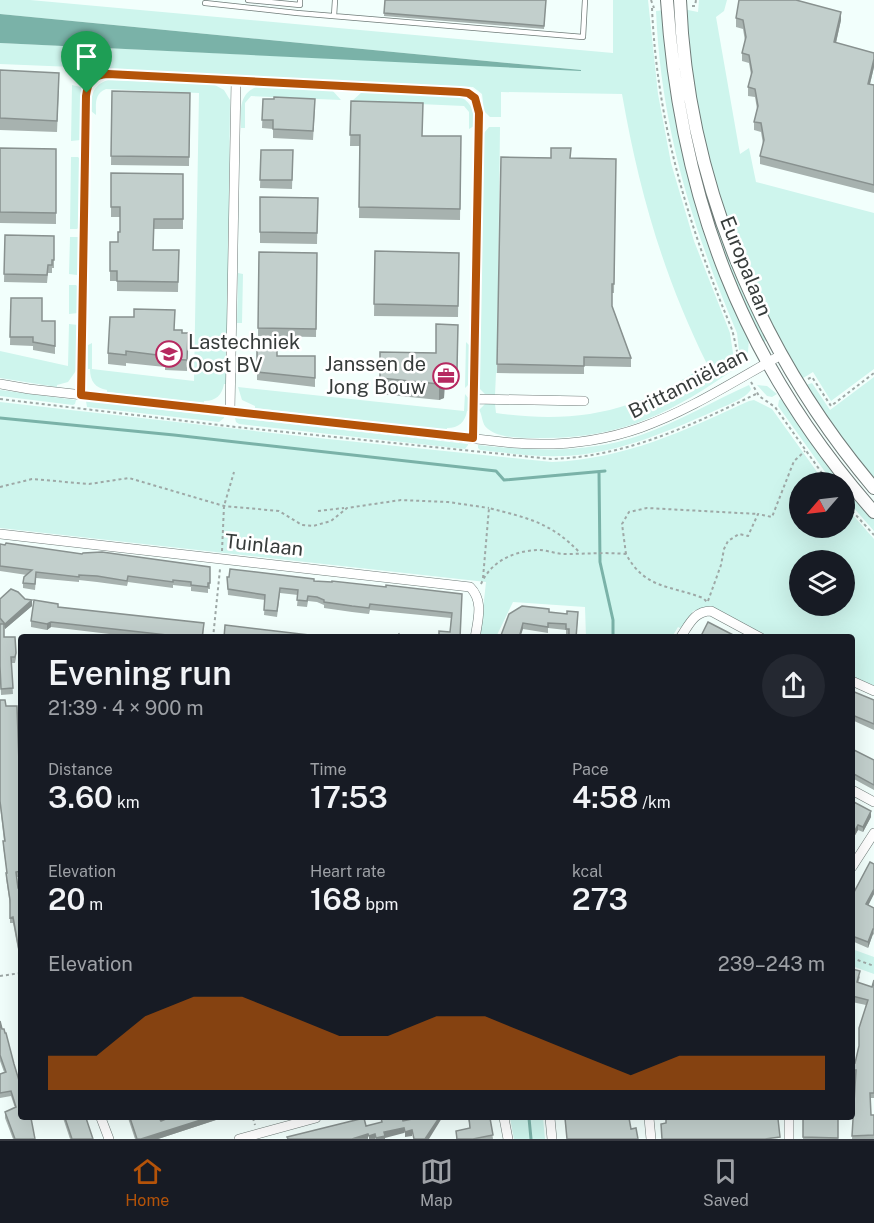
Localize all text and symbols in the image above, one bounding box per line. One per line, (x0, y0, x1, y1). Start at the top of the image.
pin (61, 31, 112, 93)
icon: arrive (70, 40, 103, 73)
street label: Europalaan (715, 213, 777, 319)
place label: Lastechniek Oost BV (188, 330, 300, 377)
school or university icon: Lastechniek Oost BV (154, 339, 184, 369)
street label: Brittanniëlaan (624, 343, 752, 423)
place label: Janssen de Jong Bouw (325, 352, 426, 399)
office icon: Janssen de Jong Bouw (431, 361, 461, 391)
north arrow (789, 472, 855, 538)
map controls (789, 472, 855, 616)
street label: Tuinlaan (224, 529, 304, 561)
button: layers (789, 550, 855, 616)
text: Evening run (48, 654, 231, 692)
button: share (762, 654, 825, 717)
text: 21:39 · 4 × 900 m (48, 696, 204, 720)
text: Distance (48, 760, 113, 779)
text: Time (310, 760, 346, 779)
text: Pace (572, 760, 609, 779)
text: 3.60 (48, 779, 113, 815)
text: 17:53 (310, 779, 388, 815)
text: 4:58 (572, 779, 638, 815)
text: km (113, 793, 140, 812)
text: /km (638, 793, 671, 812)
text: Elevation (48, 862, 116, 881)
text: Heart rate (310, 862, 386, 881)
text: kcal (572, 862, 603, 881)
text: 20 (48, 881, 85, 917)
text: 168 (310, 881, 362, 917)
text: 273 (572, 881, 628, 917)
text: m (85, 895, 103, 914)
text: bpm (362, 895, 398, 914)
text: Elevation (48, 952, 133, 976)
text: 239–243 m (718, 952, 825, 976)
tab: Home (125, 1155, 169, 1210)
tab: Map (420, 1155, 453, 1210)
tab: Saved (703, 1155, 749, 1210)

